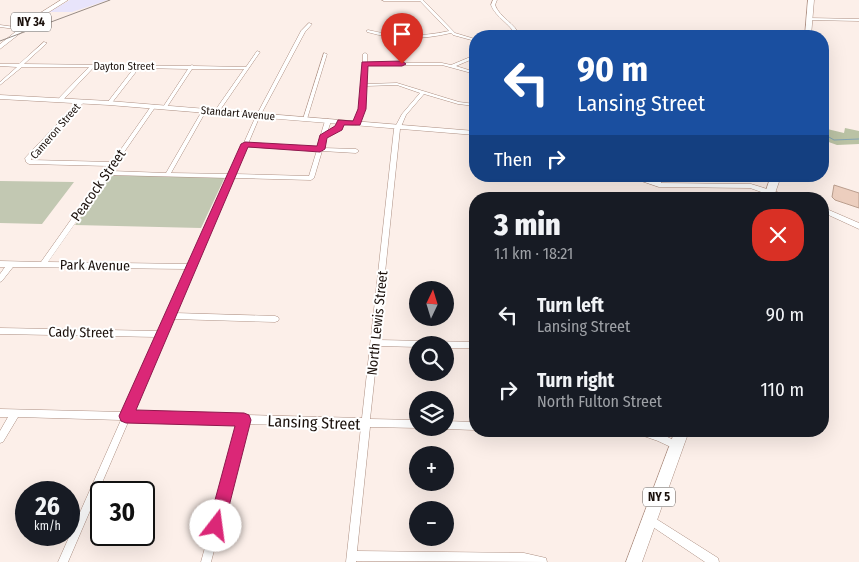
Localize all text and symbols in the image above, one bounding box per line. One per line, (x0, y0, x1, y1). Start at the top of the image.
road number: NY 34 (11, 13, 51, 32)
pin (381, 13, 423, 64)
icon: arrive (388, 20, 416, 48)
text: 90 m (577, 48, 648, 90)
icon: left (494, 50, 559, 115)
street label: Dayton Street (93, 60, 155, 73)
text: Lansing Street (577, 90, 705, 117)
street label: Cameron Street (28, 101, 83, 162)
street label: Standart Avenue (200, 104, 276, 123)
icon: right (542, 145, 570, 173)
street label: Peacock Street (67, 146, 130, 225)
text: Then (494, 148, 532, 171)
text: 3 min (494, 207, 561, 243)
button: close (752, 209, 804, 261)
text: 1.1 km · 18:21 (494, 244, 573, 263)
street label: Park Avenue (60, 256, 130, 275)
street label: North Lewis Street (364, 269, 391, 376)
north arrow (409, 281, 454, 326)
map controls (409, 281, 454, 546)
text: Turn left (537, 294, 604, 317)
icon: left (494, 301, 522, 329)
text: 90 m (766, 303, 804, 326)
text: Lansing Street (537, 317, 630, 336)
street label: Cady Street (48, 323, 114, 342)
button: search (409, 336, 454, 381)
text: Turn right (537, 369, 614, 392)
icon: right (494, 376, 522, 404)
text: 110 m (760, 378, 804, 401)
button: layers (409, 391, 454, 436)
text: North Fulton Street (537, 392, 662, 411)
street label: Lansing Street (267, 411, 362, 434)
button: + (409, 446, 454, 491)
speed limit sign: 30 (90, 481, 155, 546)
road number: NY 5 (643, 488, 675, 507)
text: 26 (35, 492, 60, 522)
position arrow (189, 499, 241, 551)
button: − (409, 501, 454, 546)
text: km/h (34, 519, 61, 533)

